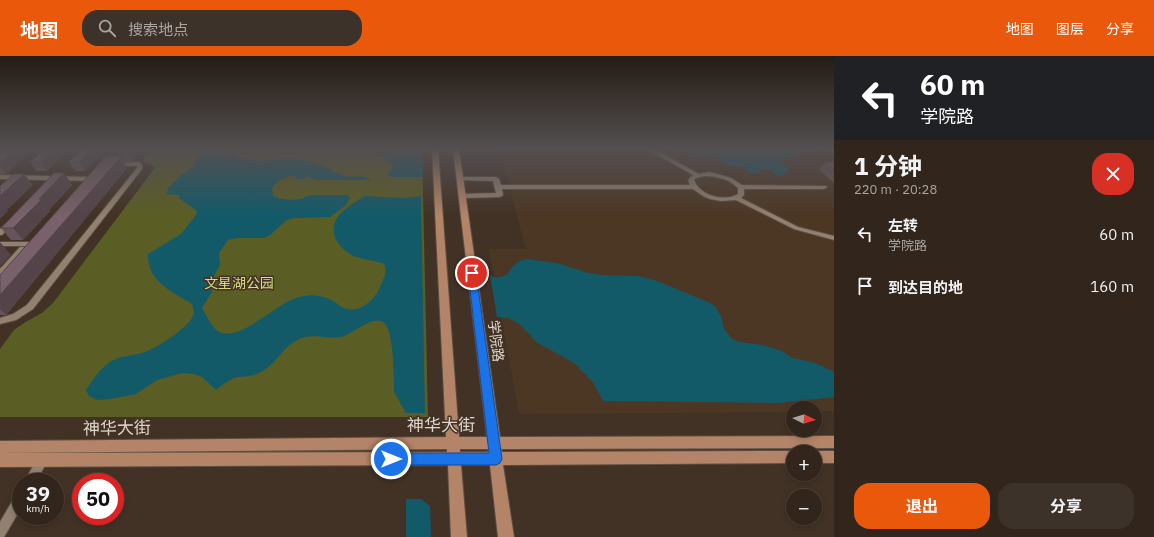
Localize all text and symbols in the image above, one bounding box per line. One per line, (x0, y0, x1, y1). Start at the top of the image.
search box (82, 10, 362, 46)
icon: search (96, 17, 118, 39)
text: 地图 (20, 18, 58, 42)
text: 搜索地点 (128, 20, 188, 39)
text: 地图 (1006, 20, 1034, 38)
text: 图层 (1056, 20, 1084, 38)
text: 分享 (1106, 20, 1134, 38)
text: 60 m (920, 66, 985, 103)
icon: left (854, 72, 906, 124)
text: 学院路 (920, 105, 974, 128)
text: 1 分钟 (854, 150, 922, 182)
button: close (1092, 153, 1134, 195)
text: 220 m · 20:28 (854, 181, 937, 198)
text: 左转 (888, 216, 918, 235)
icon: left (854, 223, 876, 245)
text: 60 m (1099, 225, 1134, 244)
text: 学院路 (888, 237, 927, 254)
pin (455, 256, 489, 290)
icon: arrive (461, 262, 483, 284)
park label: 文星湖公园 (204, 274, 274, 292)
icon: arrive (854, 275, 876, 297)
text: 160 m (1090, 277, 1134, 296)
text: 到达目的地 (888, 278, 963, 297)
street label: 学院路 (485, 319, 507, 363)
north arrow (786, 401, 822, 437)
map controls (786, 401, 822, 525)
street label: 神华大街 (407, 414, 475, 436)
street label: 神华大街 (83, 416, 151, 440)
position arrow (370, 438, 412, 480)
button: + (786, 445, 822, 481)
speed limit sign: 50 (72, 473, 124, 525)
text: 39 (26, 480, 50, 507)
button: 退出 (854, 483, 990, 529)
button: 分享 (998, 483, 1134, 529)
button: − (786, 489, 822, 525)
text: km/h (26, 502, 50, 515)

